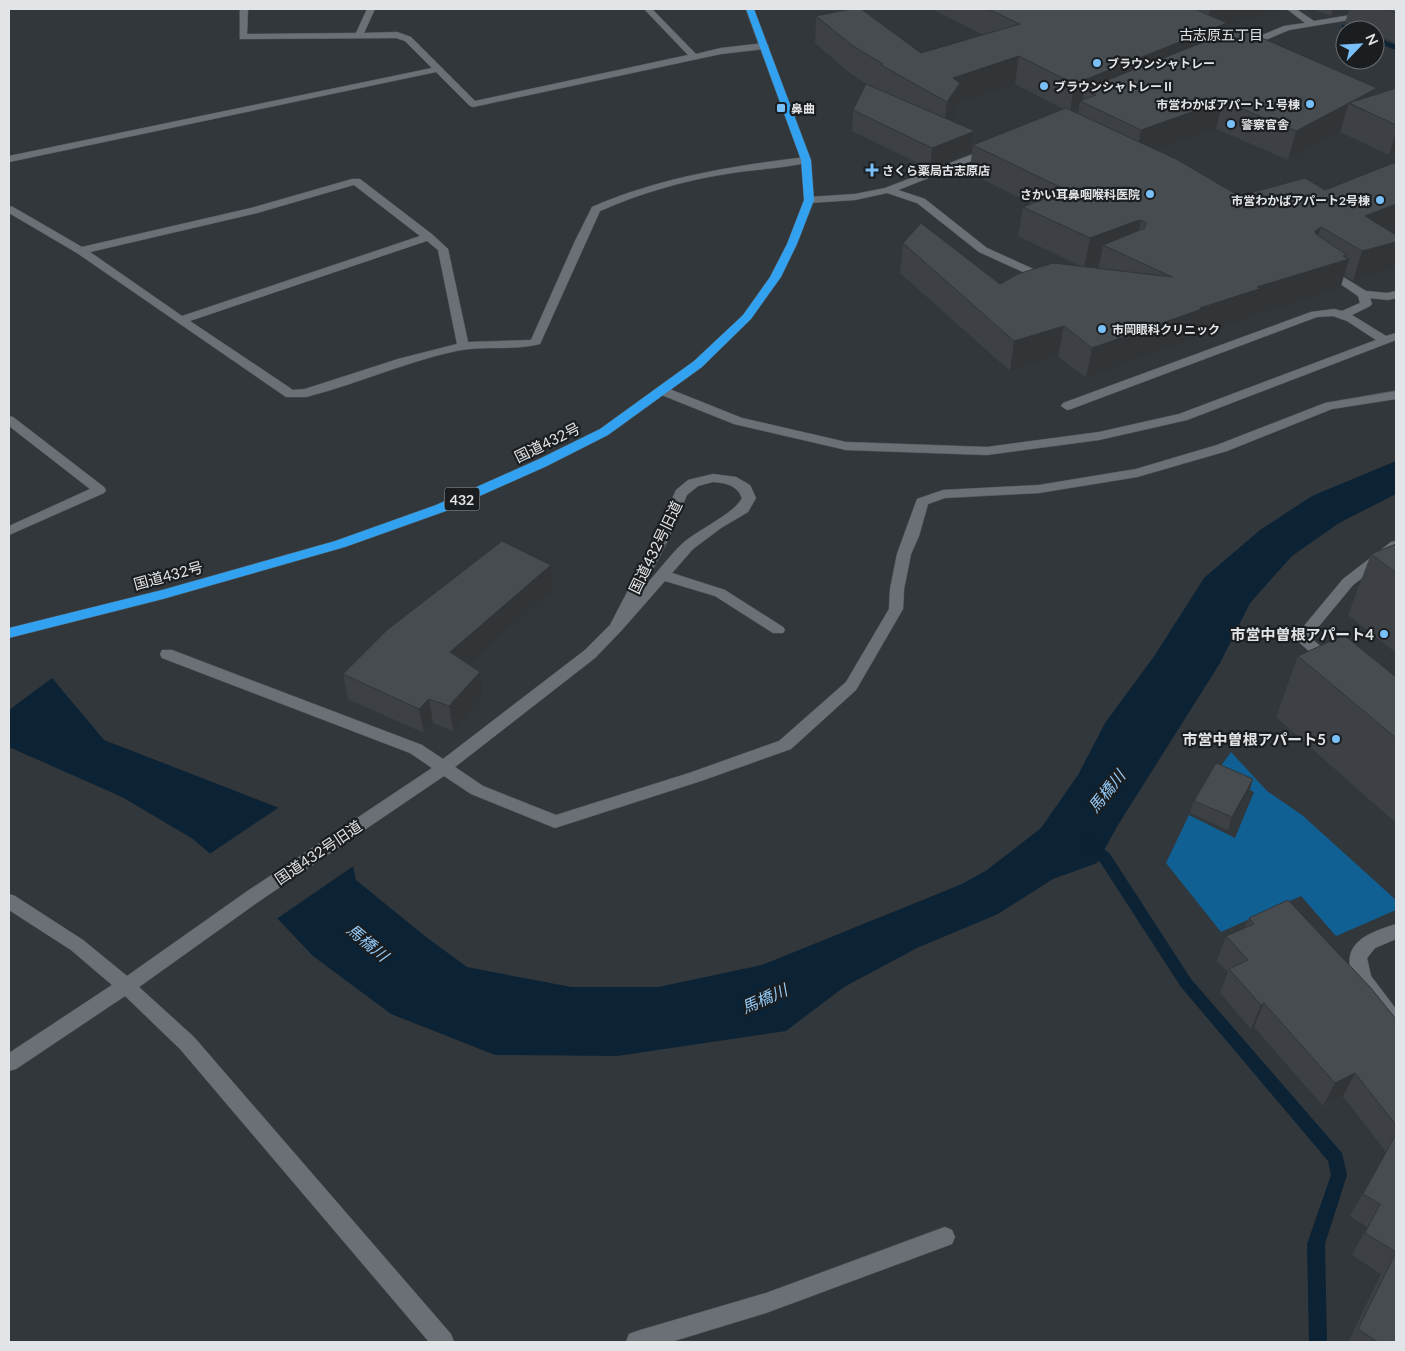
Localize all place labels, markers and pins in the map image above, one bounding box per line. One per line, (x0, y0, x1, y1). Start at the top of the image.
place label: ブラウンシャトレー (1107, 56, 1215, 71)
marker: ブラウンシャトレー (1091, 57, 1103, 69)
place label: ブラウンシャトレーⅡ (1054, 79, 1174, 94)
marker: ブラウンシャトレーⅡ (1038, 80, 1050, 92)
place label: 市営わかばアパート１号棟 (1156, 97, 1300, 112)
marker: 市営わかばアパート１号棟 (1304, 98, 1316, 110)
place label: 鼻曲 (791, 101, 815, 116)
marker: 鼻曲 (775, 102, 787, 114)
place label: 警察官舎 (1241, 117, 1289, 132)
marker: 警察官舎 (1225, 118, 1237, 130)
place label: さくら薬局古志原店 (882, 163, 990, 178)
marker: さくら薬局古志原店 (866, 164, 878, 176)
place label: さかい耳鼻咽喉科医院 (1020, 187, 1140, 202)
marker: さかい耳鼻咽喉科医院 (1144, 188, 1156, 200)
place label: 市営わかばアパート2号棟 (1231, 193, 1370, 208)
marker: 市営わかばアパート2号棟 (1374, 194, 1386, 206)
place label: 市岡眼科クリニック (1112, 322, 1220, 337)
marker: 市岡眼科クリニック (1096, 323, 1108, 335)
place label: 市営中曽根アパート4 (1231, 625, 1374, 643)
marker: 市営中曽根アパート4 (1378, 628, 1390, 640)
place label: 市営中曽根アパート5 (1183, 730, 1326, 748)
marker: 市営中曽根アパート5 (1330, 733, 1342, 745)

